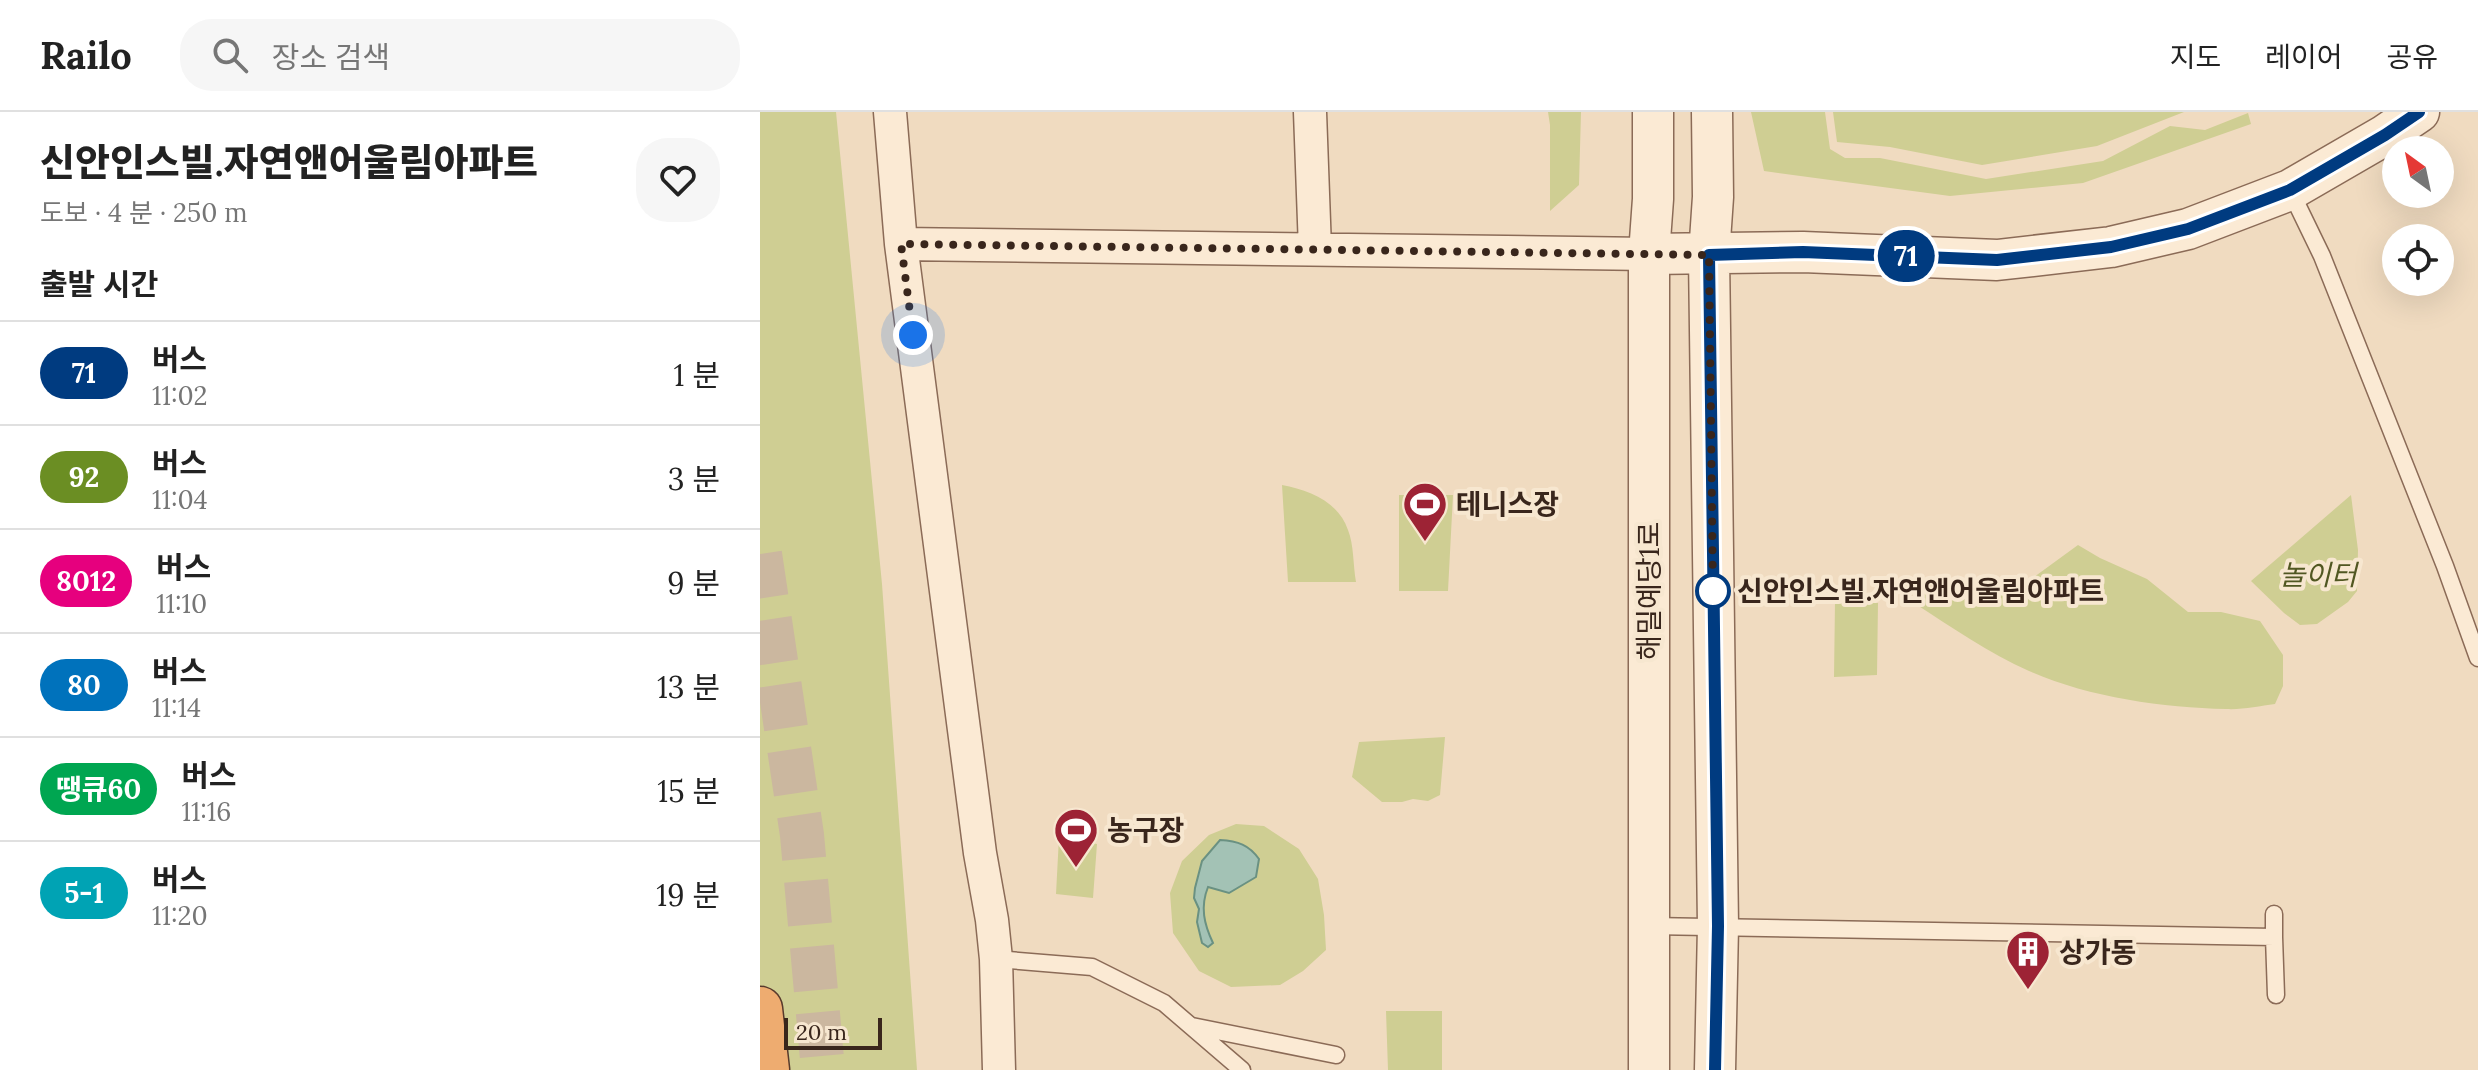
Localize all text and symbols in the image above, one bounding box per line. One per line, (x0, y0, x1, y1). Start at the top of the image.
search box (180, 19, 740, 91)
text: Railo (40, 31, 132, 79)
icon: search (208, 33, 252, 77)
text: 장소 검색 (272, 38, 390, 76)
text: 지도 (2170, 39, 2221, 75)
text: 레이어 (2265, 39, 2342, 75)
text: 공유 (2386, 39, 2438, 75)
north arrow (2382, 136, 2454, 208)
map controls (2382, 136, 2454, 296)
text: 신안인스빌.자연앤어울림아파트 (40, 138, 538, 186)
button: heart (636, 138, 720, 222)
text: 도보 · 4 분 · 250 m (40, 196, 247, 229)
button: locate (2382, 224, 2454, 296)
line badge: 71 (1870, 230, 1942, 282)
text: 71 (1894, 238, 1918, 274)
text: 출발 시간 (40, 265, 158, 303)
your location (893, 315, 933, 355)
text: 버스 (152, 340, 207, 378)
text: 71 (72, 355, 96, 391)
text: 1 분 (674, 356, 720, 394)
text: 11:02 (152, 379, 207, 412)
text: 버스 (152, 444, 207, 482)
text: 92 (68, 459, 100, 495)
text: 3 분 (668, 460, 720, 498)
sports icon: 테니스장 (1401, 480, 1449, 543)
text: 11:04 (152, 483, 208, 516)
place label: 테니스장 (1456, 486, 1559, 522)
street label: 해밀예당1로 (1631, 522, 1667, 661)
text: 버스 (156, 548, 211, 586)
park label: 놀이터 (2279, 557, 2360, 593)
text: 8012 (56, 563, 116, 599)
text: 9 분 (667, 564, 720, 602)
place label: 신안인스빌.자연앤어울림아파트 (1737, 573, 2104, 609)
marker: 신안인스빌.자연앤어울림아파트 (1696, 574, 1730, 608)
text: 11:10 (156, 587, 207, 620)
text: 버스 (152, 652, 207, 690)
text: 80 (67, 667, 101, 703)
text: 13 분 (657, 668, 720, 706)
text: 11:14 (152, 691, 201, 724)
text: 버스 (181, 756, 237, 794)
text: 땡큐60 (56, 771, 141, 807)
text: 15 분 (657, 772, 720, 810)
text: 11:16 (181, 795, 231, 828)
sports icon: 농구장 (1052, 806, 1100, 869)
place label: 농구장 (1107, 812, 1184, 848)
text: 버스 (152, 860, 207, 898)
text: 5-1 (64, 875, 104, 911)
text: 19 분 (656, 876, 720, 914)
text: 11:20 (152, 899, 208, 932)
building icon: 상가동 (2004, 928, 2052, 991)
place label: 상가동 (2059, 934, 2136, 970)
scale bar (784, 1014, 882, 1050)
text: 20 m (796, 1018, 847, 1046)

